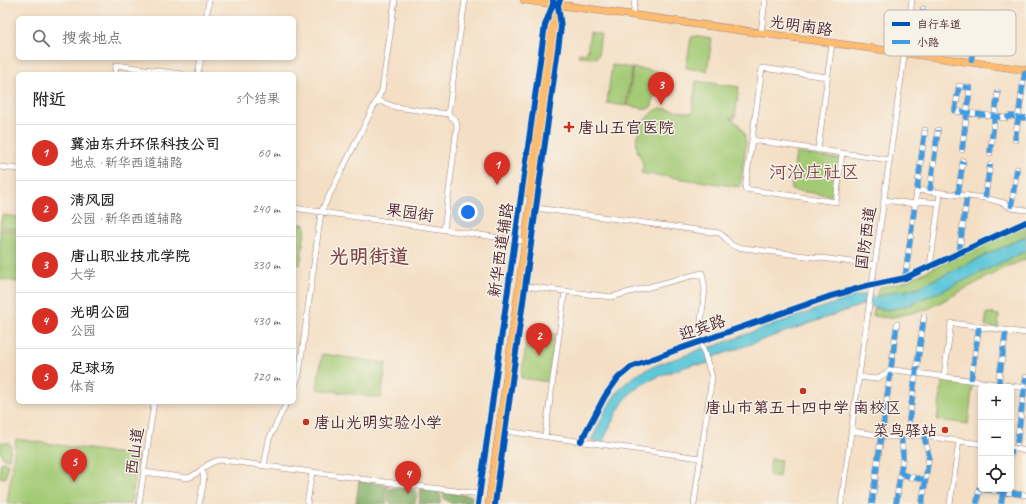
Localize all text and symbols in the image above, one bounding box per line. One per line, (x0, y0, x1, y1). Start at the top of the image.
legend (884, 10, 1016, 56)
street label: 光明南路 (768, 12, 834, 40)
search box (16, 16, 296, 60)
text: 自行车道 (917, 17, 961, 31)
icon: search (30, 27, 52, 49)
text: 搜索地点 (62, 29, 122, 48)
text: 小路 (917, 35, 939, 49)
pin: 3 (648, 72, 674, 105)
text: 附近 (32, 89, 66, 110)
text: 5个结果 (235, 91, 280, 107)
place label: 唐山五官医院 (578, 118, 674, 138)
marker: 唐山五官医院 (563, 121, 575, 133)
text: 冀油东升环保科技公司 (70, 135, 220, 154)
text: 1 (42, 145, 48, 161)
text: 60 m (258, 145, 280, 161)
pin: 1 (484, 152, 510, 185)
text: 地点 · 新华西道辅路 (70, 155, 183, 171)
district label: 河沿庄社区 (769, 161, 859, 183)
text: 清风园 (70, 191, 115, 210)
street label: 果园街 (385, 200, 435, 226)
text: 2 (42, 201, 48, 217)
text: 240 m (252, 201, 280, 217)
street label: 新华西道辅路 (484, 201, 518, 299)
your location (458, 202, 478, 222)
street label: 国防西道 (852, 205, 880, 271)
text: 公园 · 新华西道辅路 (70, 211, 183, 227)
district label: 光明街道 (329, 244, 409, 269)
text: 唐山职业技术学院 (70, 247, 190, 266)
text: 3 (42, 257, 48, 273)
text: 330 m (252, 257, 280, 273)
text: 大学 (70, 267, 96, 283)
text: 光明公园 (70, 303, 130, 322)
street label: 迎宾路 (676, 311, 728, 345)
text: 4 (42, 313, 48, 329)
text: 430 m (252, 313, 280, 329)
text: 公园 (70, 323, 96, 339)
pin: 2 (526, 323, 552, 356)
text: 足球场 (70, 359, 115, 378)
text: 5 (42, 369, 48, 385)
text: 720 m (252, 369, 280, 385)
text: 体育 (70, 379, 96, 395)
map controls (978, 384, 1014, 492)
button: + (978, 384, 1014, 420)
marker: 唐山市第五十四中学 南校区 (798, 386, 808, 396)
place label: 唐山市第五十四中学 南校区 (705, 398, 901, 418)
place label: 唐山光明实验小学 (314, 413, 442, 433)
marker: 唐山光明实验小学 (301, 417, 311, 427)
button: − (978, 420, 1014, 456)
place label: 菜鸟驿站 (873, 421, 937, 441)
marker: 菜鸟驿站 (940, 425, 950, 435)
street label: 西山道 (122, 426, 148, 476)
pin: 5 (61, 449, 87, 482)
button: locate (978, 456, 1014, 492)
pin: 4 (395, 461, 421, 494)

